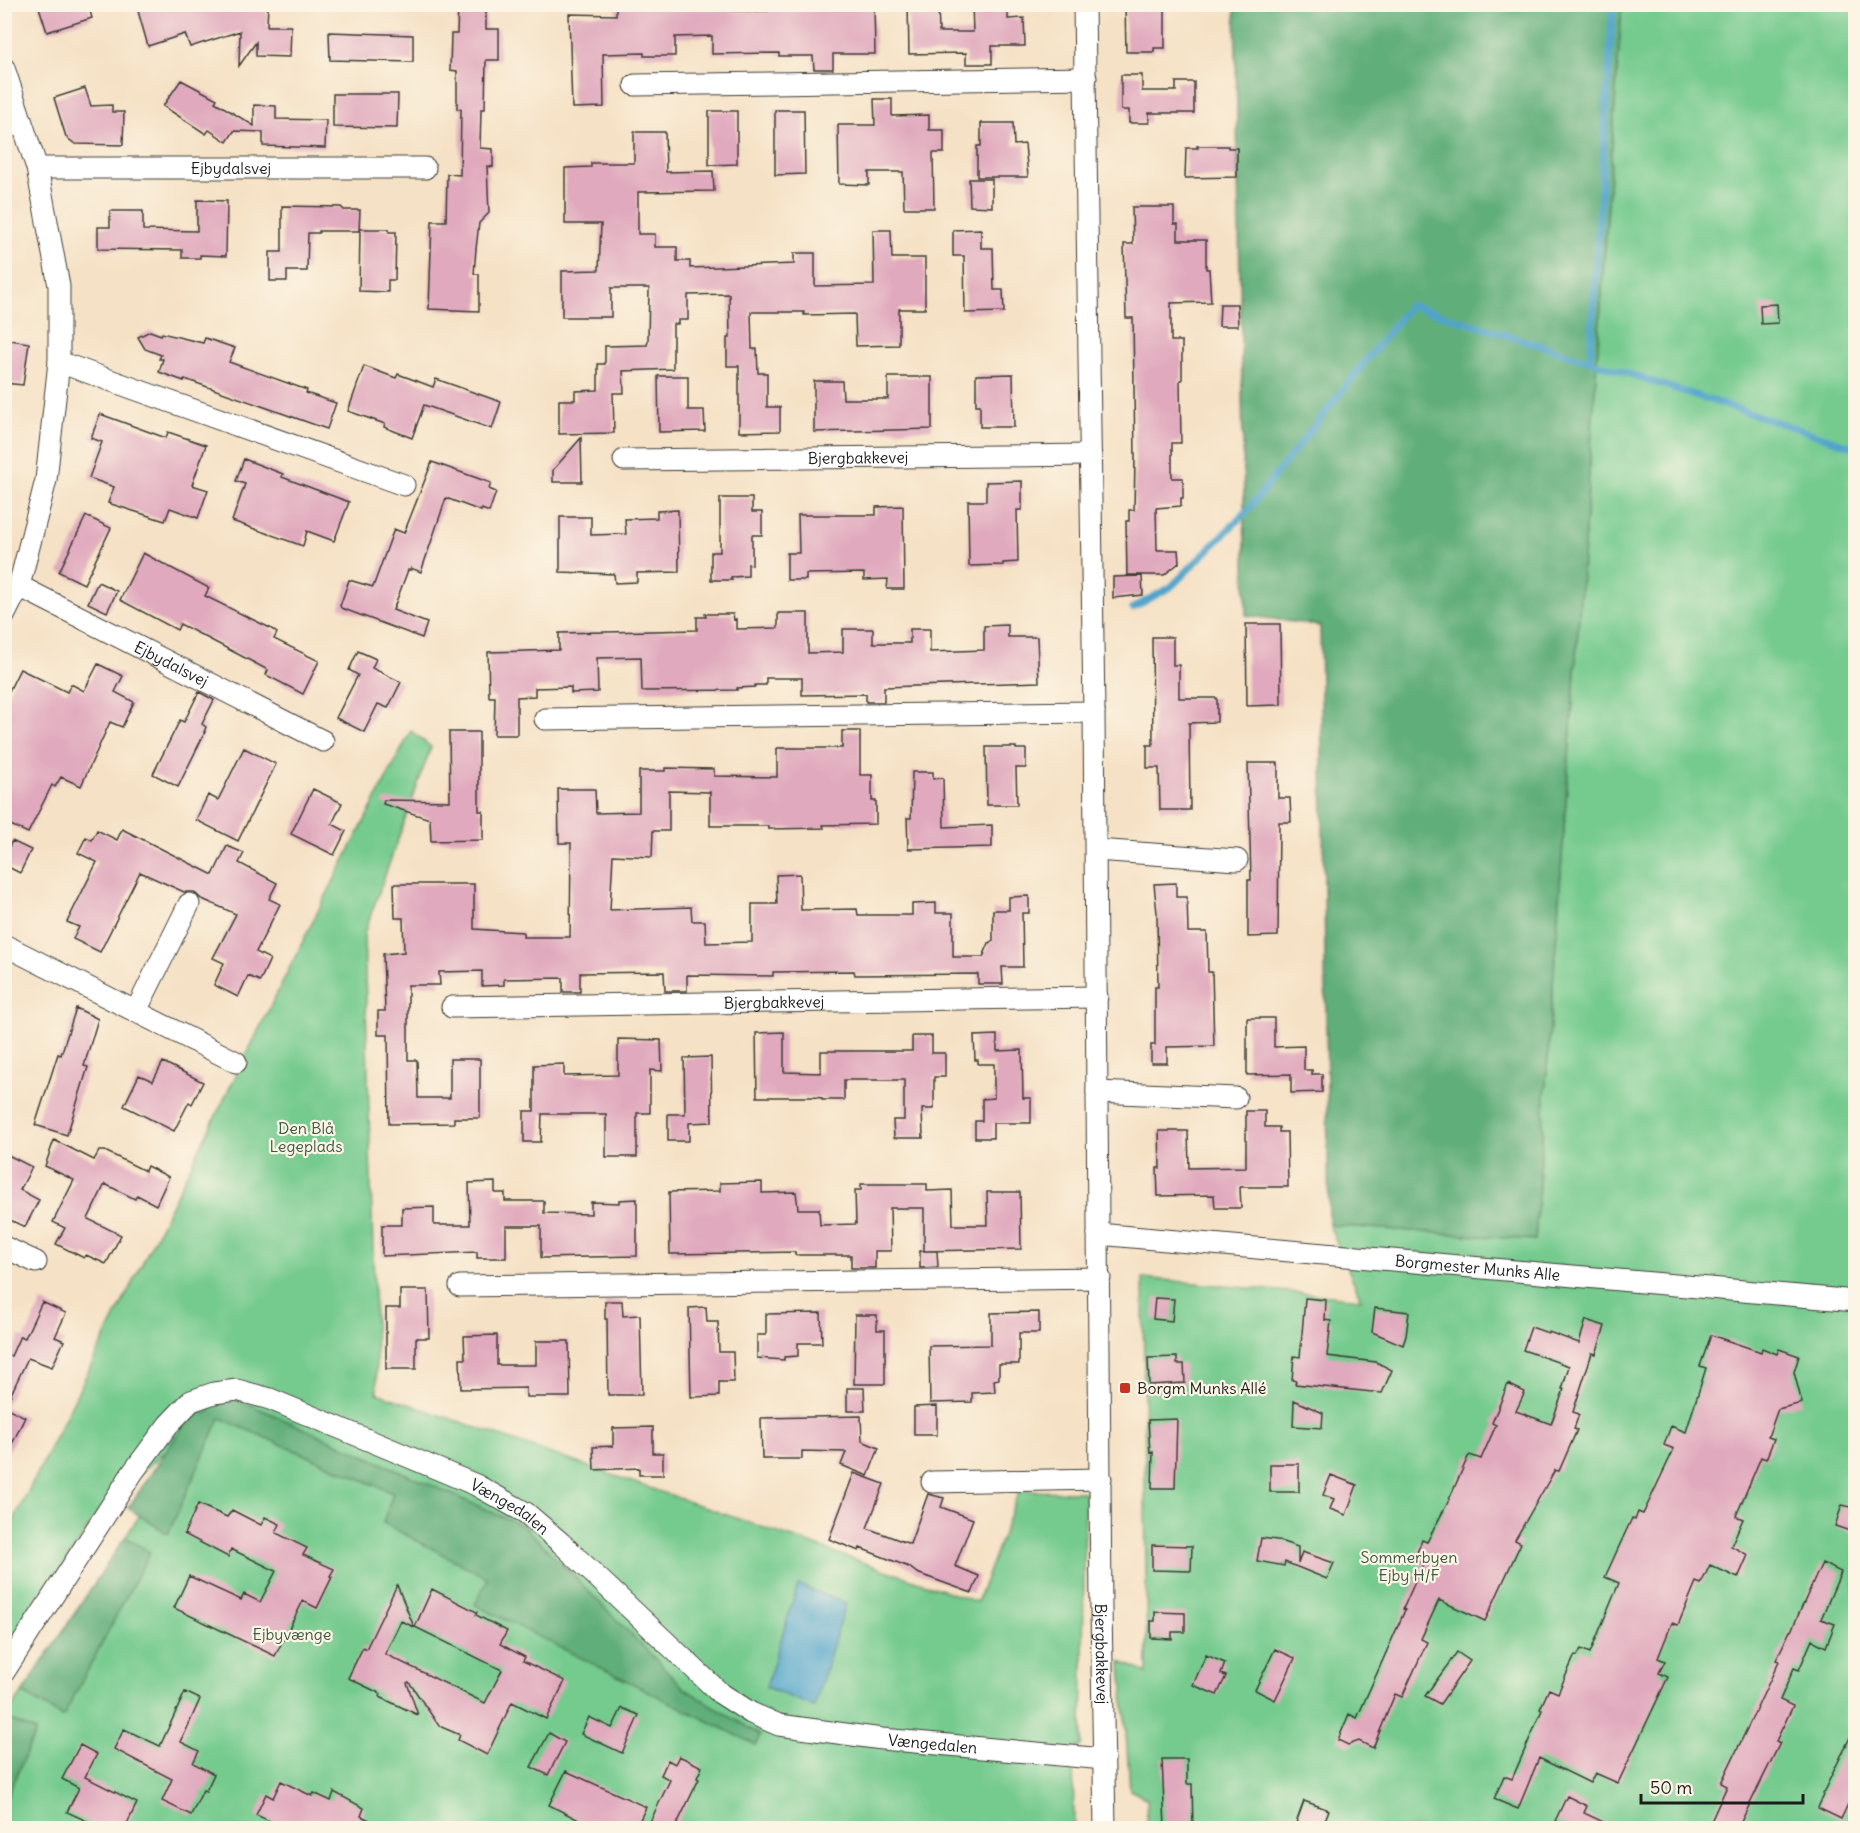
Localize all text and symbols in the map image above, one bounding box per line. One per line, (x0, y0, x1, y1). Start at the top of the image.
street label: Ejbydalsvej (191, 158, 271, 178)
street label: Bjergbakkevej (807, 447, 908, 468)
street label: Ejbydalsvej (131, 637, 212, 691)
street label: Bjergbakkevej (723, 991, 825, 1013)
park label: Den Blå Legeplads (270, 1118, 342, 1156)
street label: Borgmester Munks Alle (1394, 1250, 1561, 1285)
place label: Borgm Munks Allé (1137, 1378, 1266, 1398)
marker: Borgm Munks Allé (1118, 1381, 1132, 1395)
street label: Vængedalen (467, 1474, 554, 1539)
park label: Sommerbyen Ejby H/F (1361, 1547, 1457, 1585)
street label: Bjergbakkevej (1091, 1603, 1113, 1704)
park label: Ejbyvænge (253, 1624, 331, 1644)
street label: Vængedalen (887, 1730, 978, 1758)
scale bar (1641, 1767, 1803, 1805)
text: 50 m (1650, 1776, 1692, 1799)

